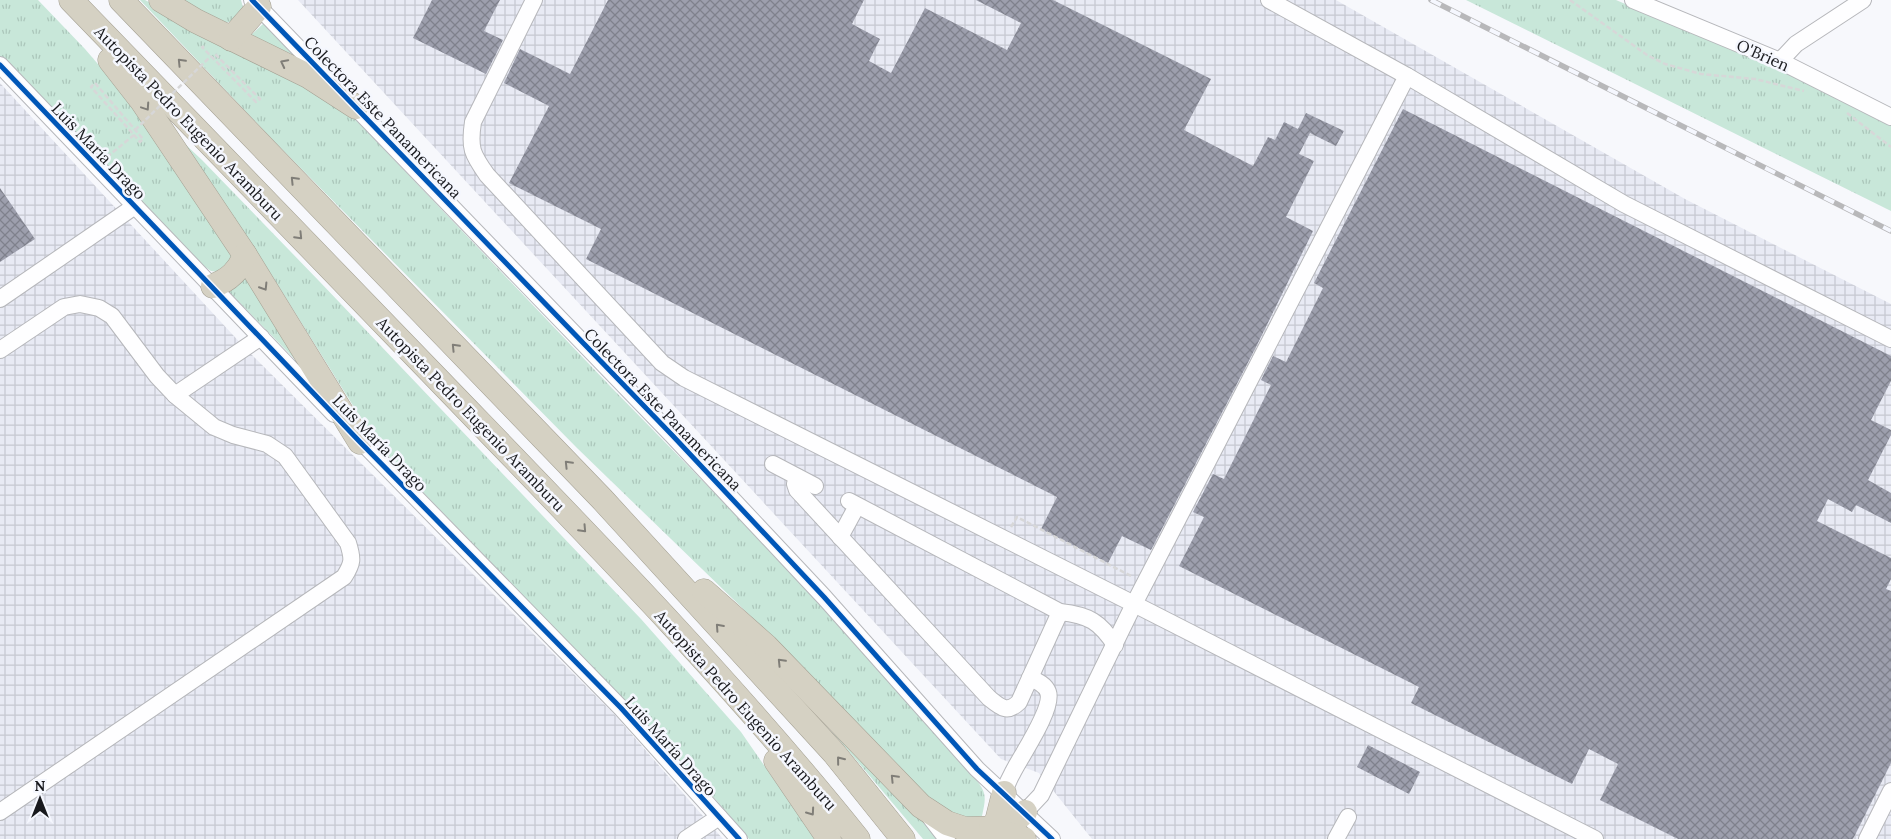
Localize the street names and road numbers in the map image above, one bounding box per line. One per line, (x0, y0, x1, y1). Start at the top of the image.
street label: Autopista Pedro Eugenio Aramburu (90, 21, 288, 225)
street label: Colectora Este Panamericana (300, 32, 466, 202)
street label: O'Brien (1734, 35, 1793, 76)
street label: Luis María Drago (48, 98, 150, 204)
street label: Autopista Pedro Eugenio Aramburu (372, 312, 570, 516)
street label: Colectora Este Panamericana (580, 324, 746, 494)
street label: Luis María Drago (329, 390, 431, 496)
street label: Autopista Pedro Eugenio Aramburu (650, 605, 842, 815)
street label: Luis María Drago (621, 692, 721, 800)

